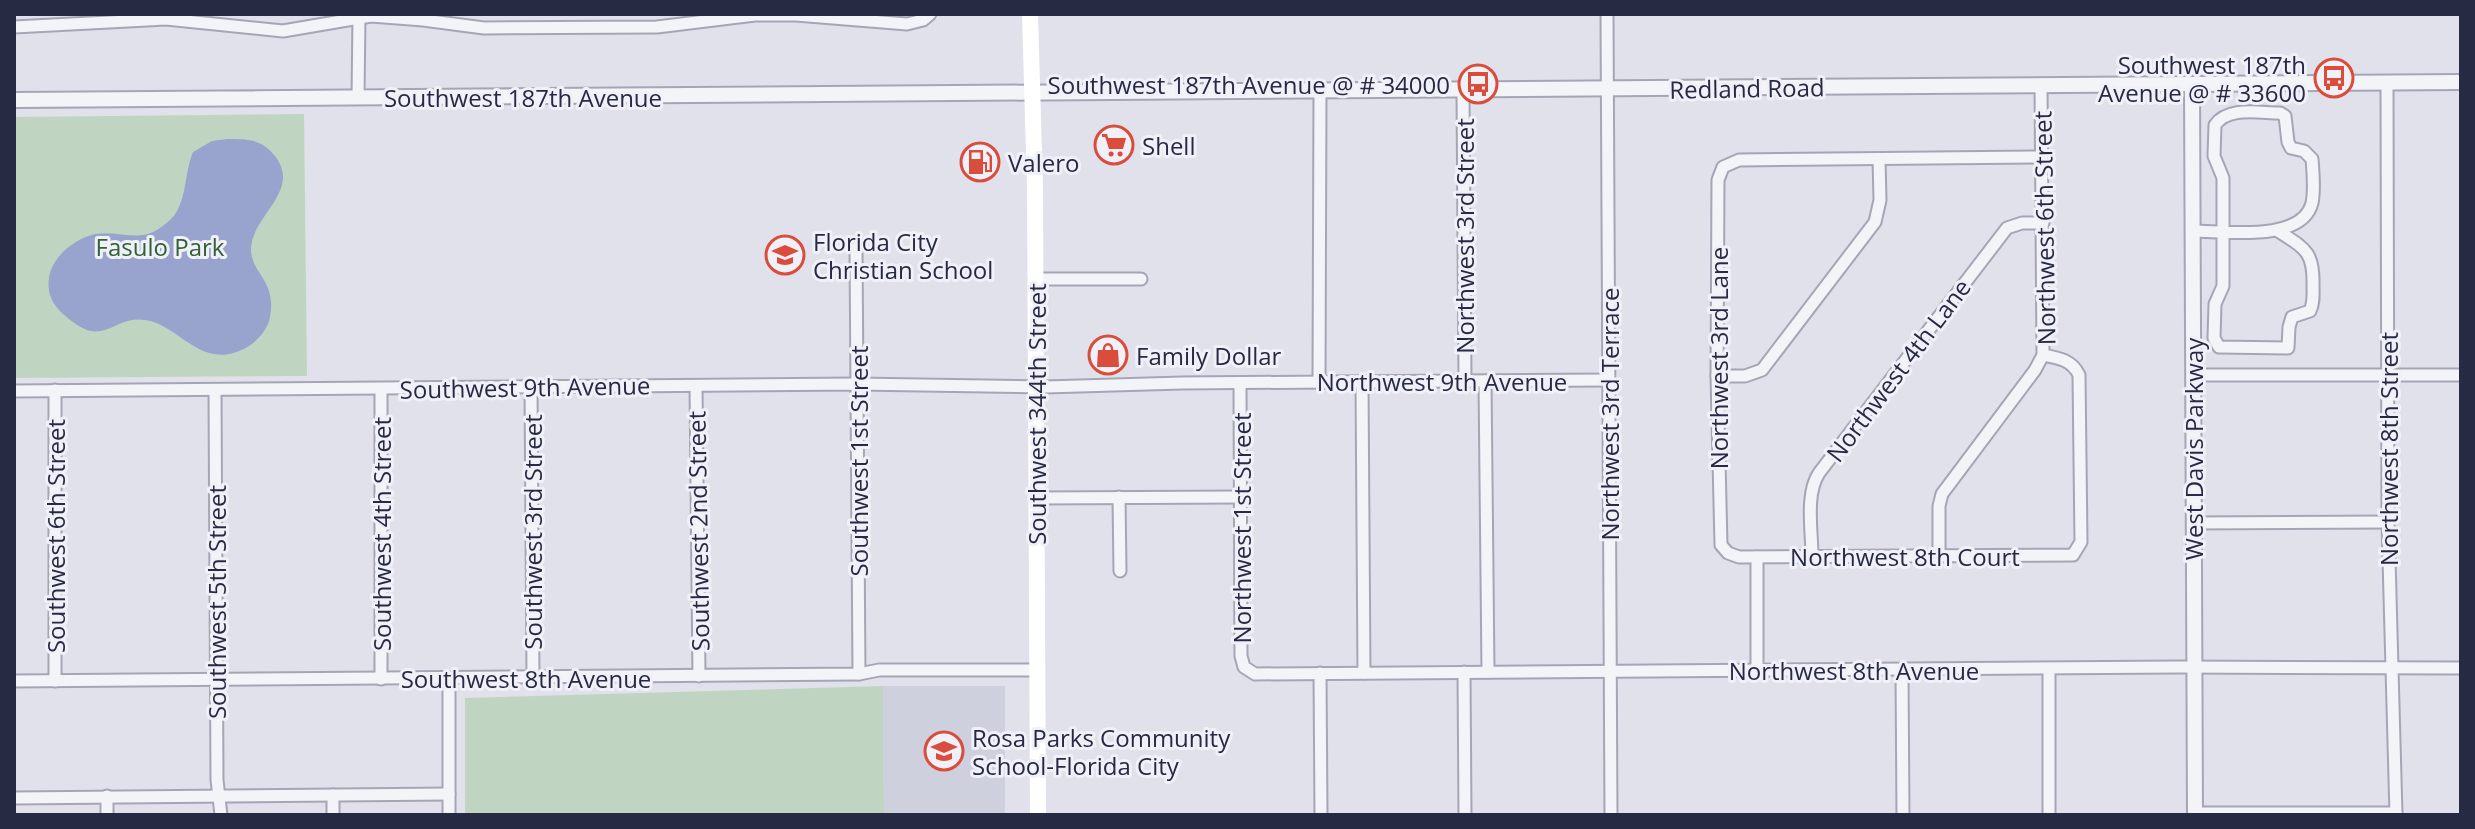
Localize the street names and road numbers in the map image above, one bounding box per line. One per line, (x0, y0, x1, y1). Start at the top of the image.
street label: Redland Road (1669, 70, 1825, 106)
street label: Southwest 187th Avenue (384, 81, 662, 114)
street label: Northwest 6th Street (2025, 111, 2063, 345)
street label: Northwest 3rd Street (1448, 118, 1481, 354)
street label: Northwest 3rd Lane (1702, 247, 1735, 469)
street label: Northwest 4th Lane (1818, 272, 1978, 468)
street label: Southwest 344th Street (1020, 283, 1053, 545)
street label: Northwest 3rd Terrace (1593, 288, 1626, 540)
street label: Northwest 8th Street (2372, 332, 2405, 566)
street label: West Davis Parkway (2177, 337, 2210, 560)
street label: Southwest 1st Street (842, 346, 875, 576)
street label: Northwest 9th Avenue (1317, 365, 1567, 398)
street label: Southwest 9th Avenue (399, 368, 651, 406)
street label: Southwest 2nd Street (679, 411, 717, 651)
street label: Northwest 1st Street (1225, 413, 1258, 643)
street label: Southwest 3rd Street (516, 414, 549, 650)
street label: Southwest 4th Street (365, 417, 398, 651)
street label: Southwest 6th Street (39, 419, 72, 653)
street label: Southwest 5th Street (200, 485, 233, 719)
street label: Northwest 8th Court (1790, 540, 2020, 573)
street label: Northwest 8th Avenue (1729, 654, 1979, 687)
street label: Southwest 8th Avenue (401, 662, 651, 695)

